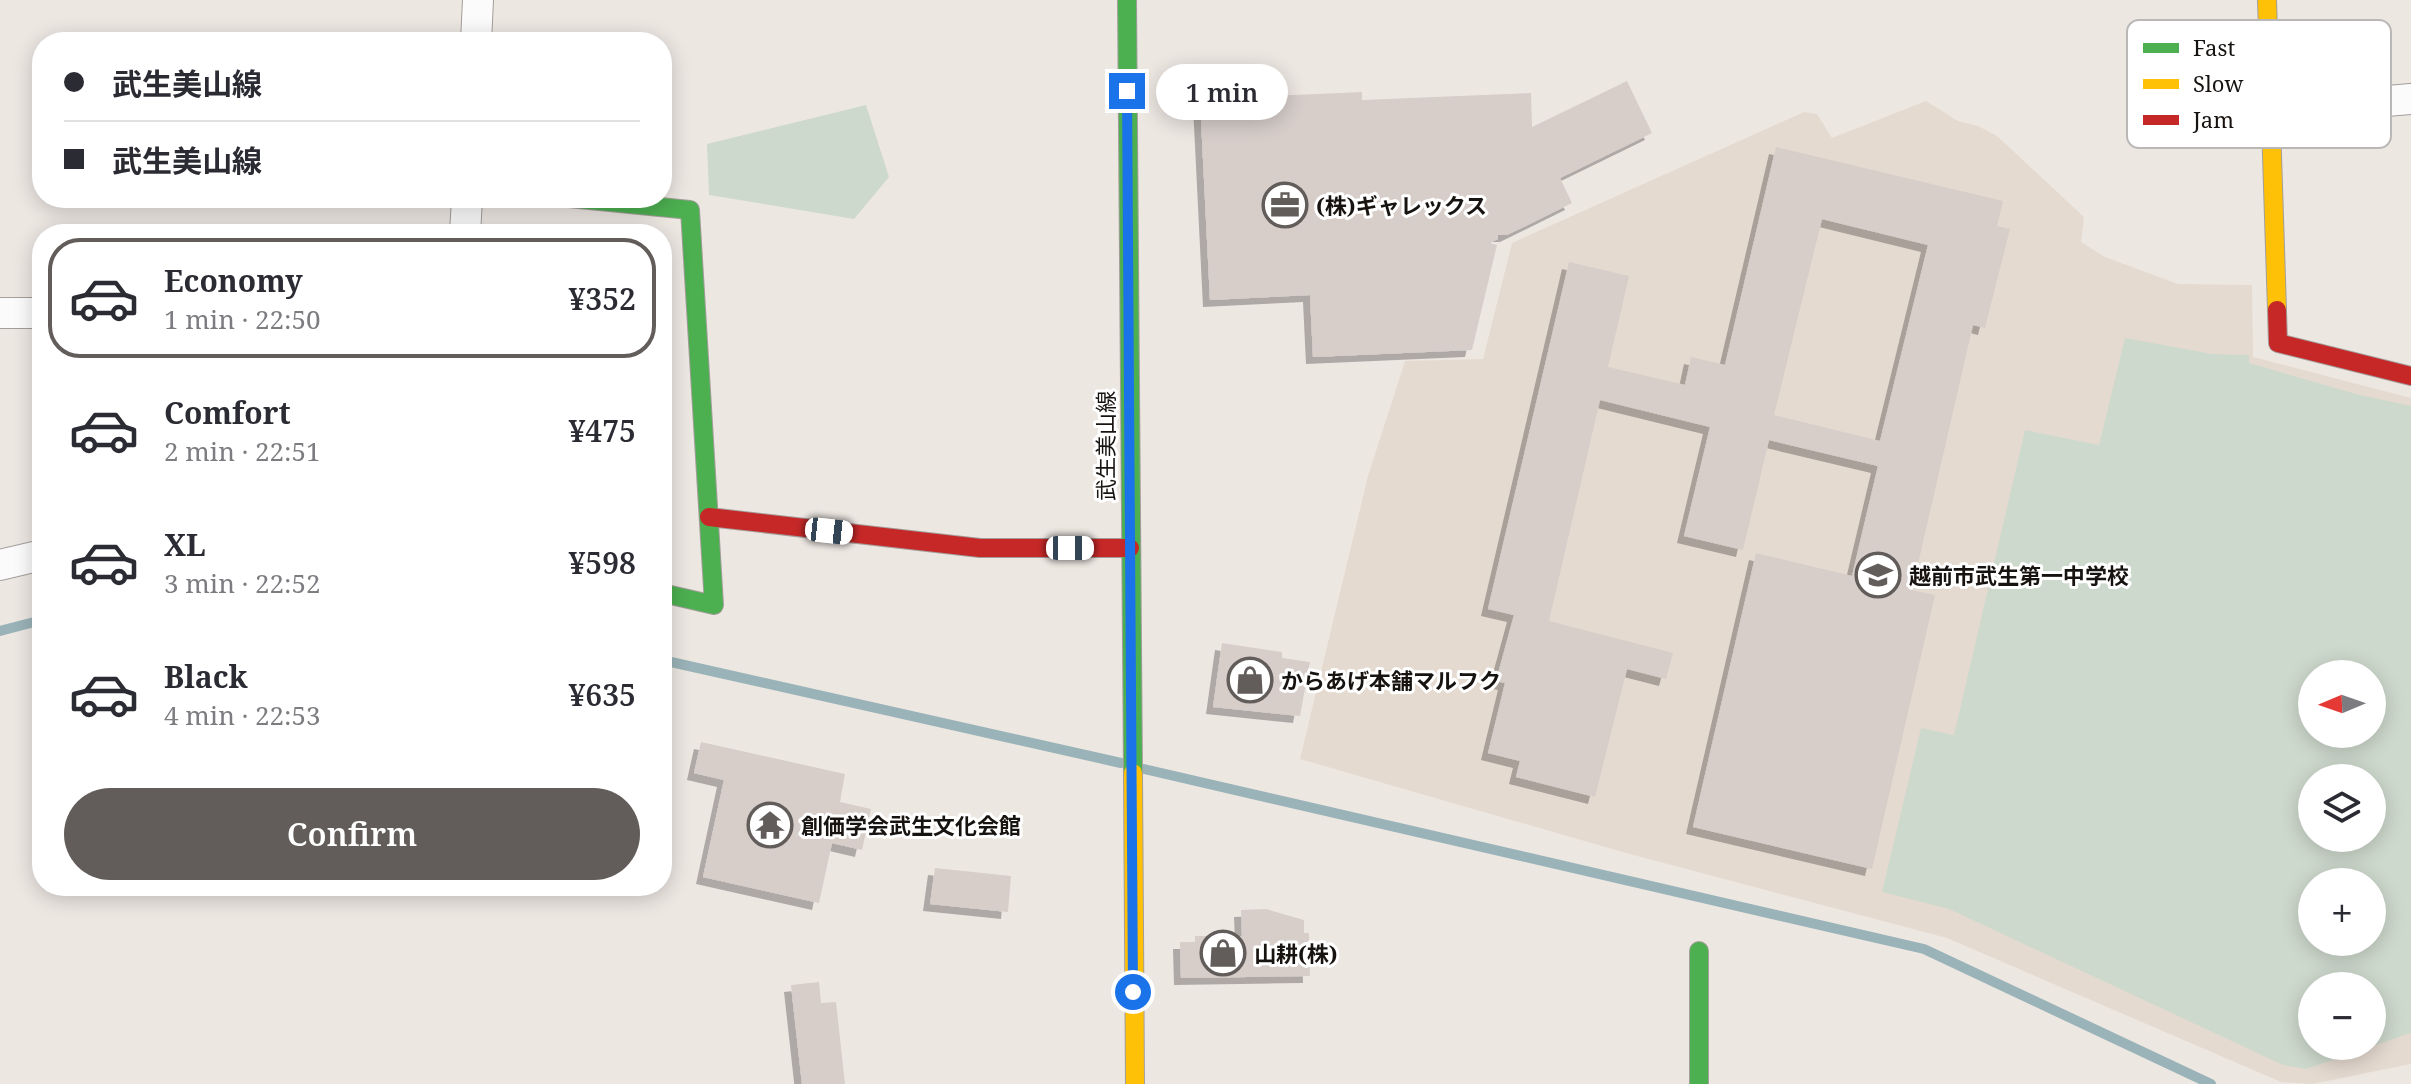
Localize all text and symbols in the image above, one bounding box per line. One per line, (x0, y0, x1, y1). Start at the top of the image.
legend (2127, 20, 2391, 148)
text: Fast (2193, 32, 2235, 62)
text: 武生美山線 (112, 63, 262, 104)
callout: 1 min (1155, 63, 1287, 119)
text: Slow (2193, 68, 2243, 98)
route end (1109, 73, 1145, 109)
text: 1 min (1186, 74, 1258, 110)
text: Jam (2192, 104, 2234, 134)
text: 武生美山線 (112, 140, 262, 181)
office icon: (株)ギャレックス (1261, 181, 1309, 229)
place label: (株)ギャレックス (1316, 190, 1487, 220)
text: Economy (164, 260, 303, 301)
icon: car (68, 262, 140, 334)
text: ¥352 (568, 278, 636, 319)
text: 1 min · 22:50 (164, 301, 321, 337)
street label: 武生美山線 (1090, 391, 1120, 501)
text: Comfort (164, 392, 291, 433)
icon: car (68, 394, 140, 466)
text: ¥475 (568, 410, 636, 451)
text: 2 min · 22:51 (164, 433, 321, 469)
car (804, 517, 854, 545)
text: XL (164, 524, 206, 565)
icon: car (68, 526, 140, 598)
car (1046, 536, 1094, 560)
text: ¥598 (568, 542, 636, 583)
school or university icon: 越前市武生第一中学校 (1854, 551, 1902, 599)
place label: 越前市武生第一中学校 (1909, 560, 2129, 590)
text: 3 min · 22:52 (164, 565, 321, 601)
text: Black (164, 656, 248, 697)
shop icon: からあげ本舗マルフク (1226, 656, 1274, 704)
icon: car (68, 658, 140, 730)
north arrow (2298, 660, 2386, 748)
map controls (2298, 660, 2386, 1060)
place label: からあげ本舗マルフク (1281, 665, 1501, 695)
text: ¥635 (568, 674, 636, 715)
text: 4 min · 22:53 (164, 697, 321, 733)
button: layers (2298, 764, 2386, 852)
button: Confirm (64, 788, 640, 880)
temple icon: 創価学会武生文化会館 (746, 801, 794, 849)
place label: 創価学会武生文化会館 (801, 810, 1021, 840)
button: + (2298, 868, 2386, 956)
shop icon: 山耕(株) (1199, 929, 1247, 977)
place label: 山耕(株) (1254, 938, 1338, 968)
button: − (2298, 972, 2386, 1060)
route start (1115, 974, 1151, 1010)

